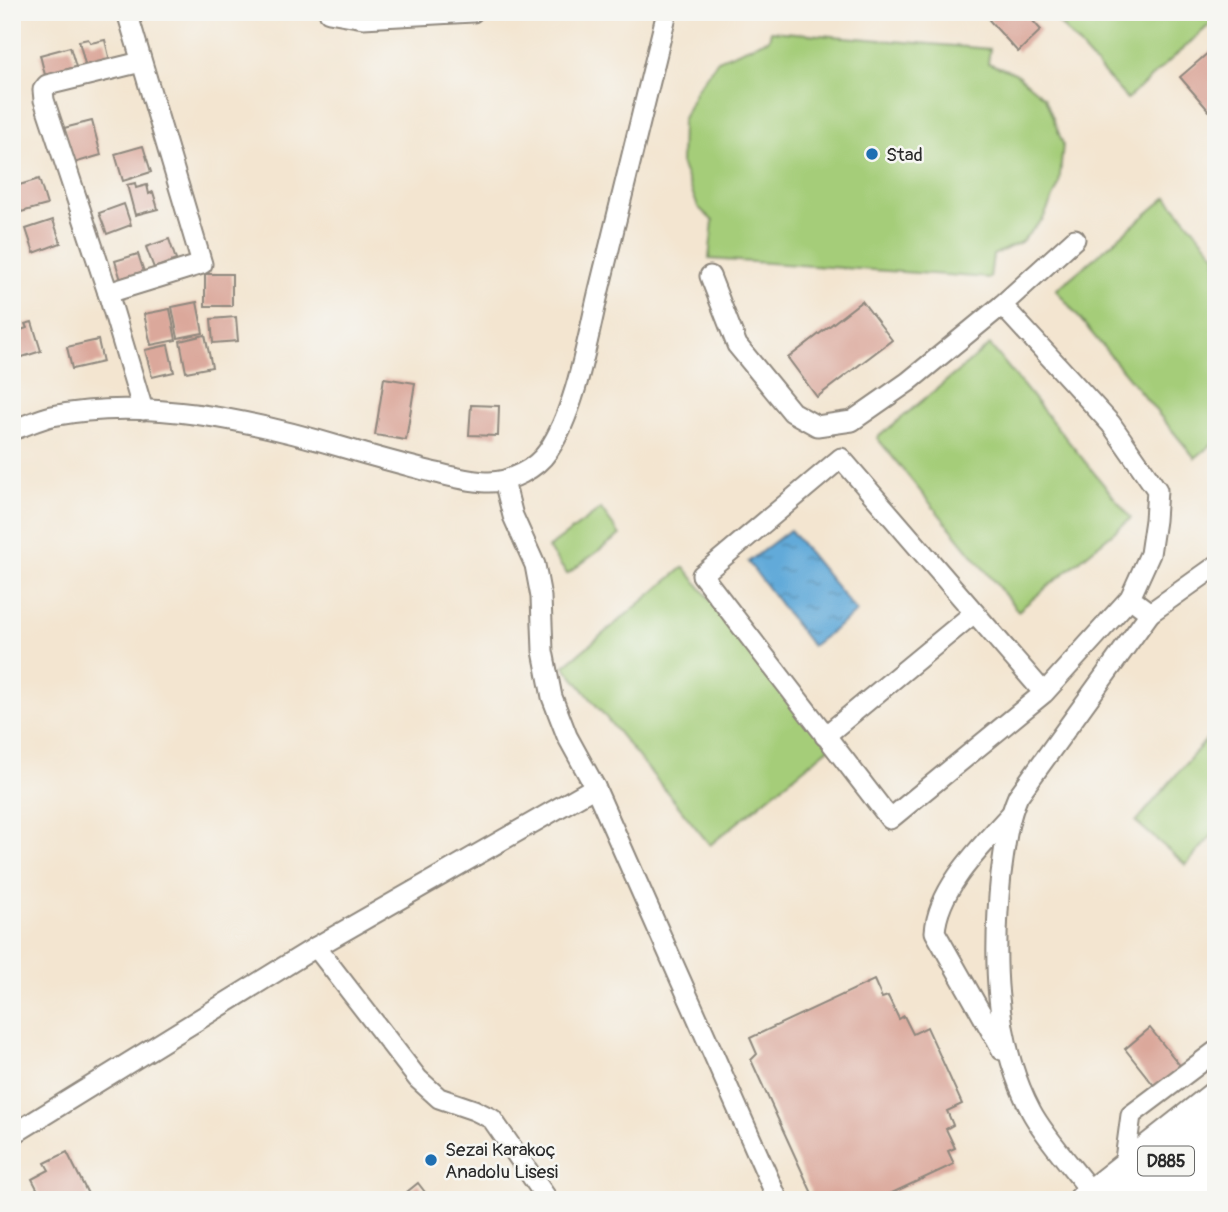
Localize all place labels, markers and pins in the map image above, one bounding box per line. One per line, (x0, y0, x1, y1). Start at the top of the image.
place label: Stad (886, 143, 923, 167)
marker: Stad (864, 146, 880, 162)
place label: Sezai Karakoç Anadolu Lisesi (445, 1138, 558, 1184)
marker: Sezai Karakoç Anadolu Lisesi (423, 1152, 439, 1168)

